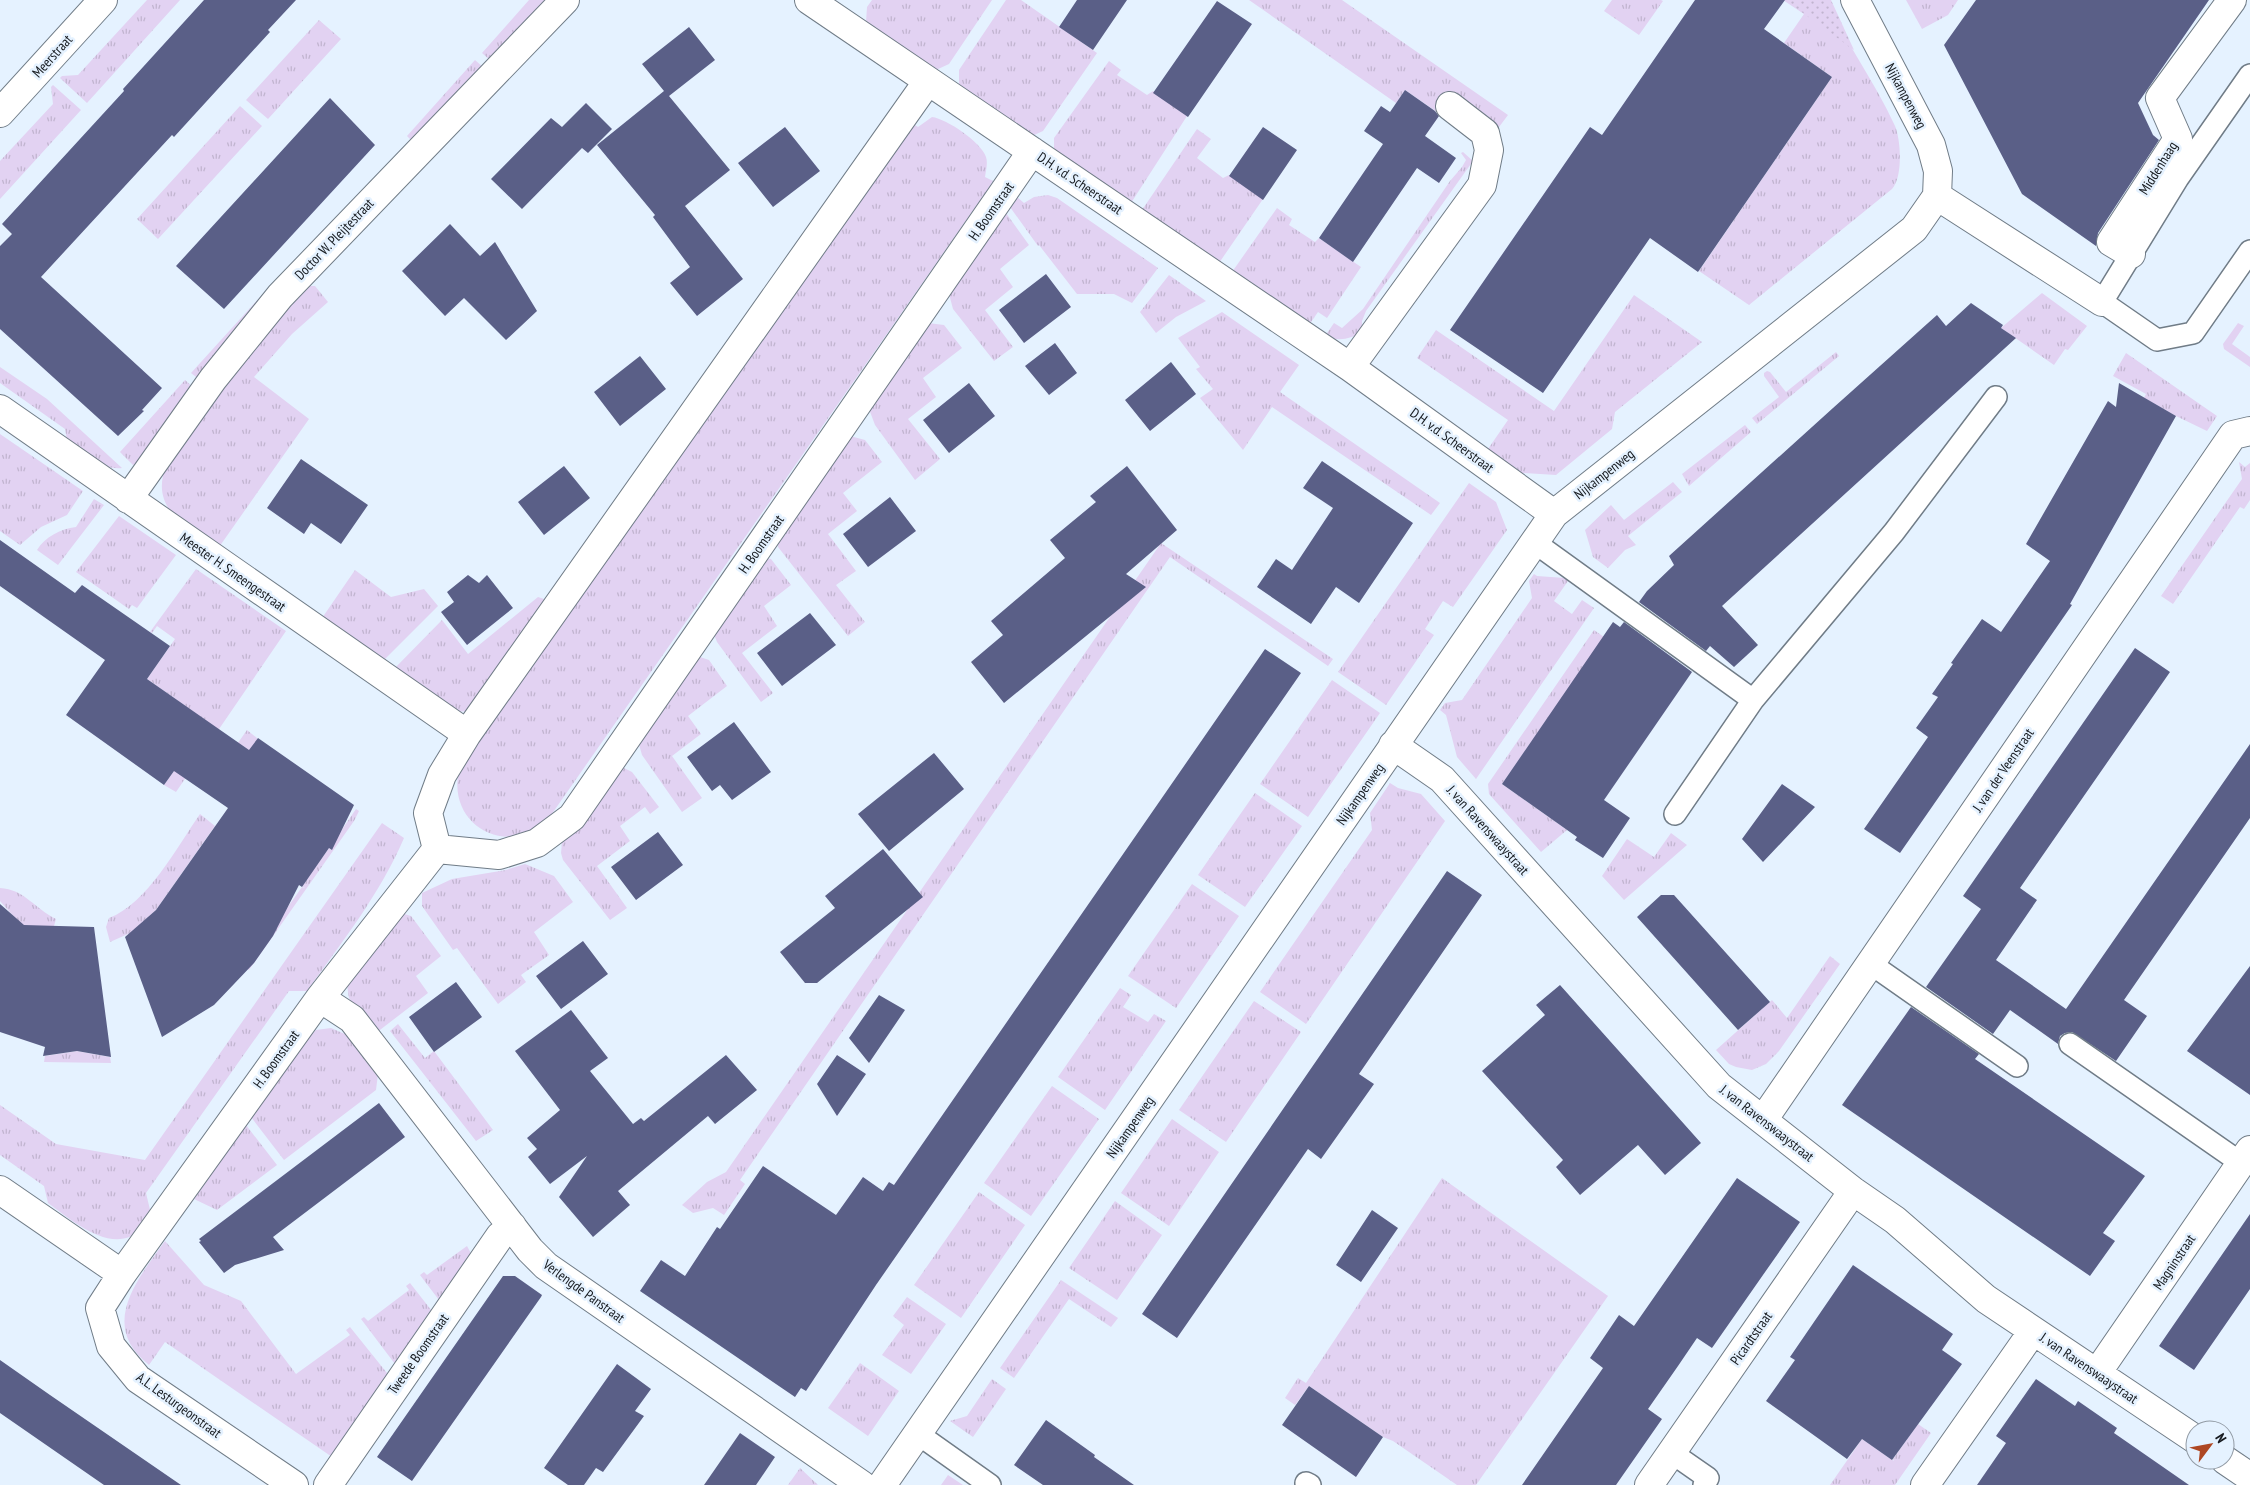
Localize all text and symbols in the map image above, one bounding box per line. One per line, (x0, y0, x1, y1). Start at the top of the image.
street label: Meerstraat (28, 31, 76, 81)
street label: Nijkampenweg (1881, 60, 1931, 132)
street label: Middenhaag (2135, 138, 2181, 198)
street label: D.H. v.d. Scheerstraat (1034, 148, 1126, 218)
street label: H. Boomstraat (964, 178, 1018, 244)
street label: Doctor W. Pleijtestraat (291, 194, 377, 283)
street label: D.H. v.d. Scheerstraat (1407, 404, 1497, 476)
street label: Nijkampenweg (1570, 445, 1638, 503)
street label: H. Boomstraat (734, 511, 788, 577)
street label: Meester H. Smeengestraat (176, 529, 290, 615)
street label: J. van der Veenstraat (1968, 725, 2038, 816)
street label: Nijkampenweg (1332, 760, 1388, 828)
street label: J. van Ravenswaaystraat (1442, 781, 1533, 879)
street label: H. Boomstraat (249, 1026, 303, 1092)
street label: J. van Ravenswaaystraat (1716, 1080, 1818, 1165)
street label: Nijkampenweg (1102, 1093, 1158, 1161)
street label: Magninstraat (2149, 1231, 2199, 1293)
street label: Verlengde Panstraat (539, 1255, 628, 1327)
street label: Picardtstraat (1726, 1308, 1776, 1368)
street label: Tweede Boomstraat (384, 1310, 453, 1398)
street label: J. van Ravenswaaystraat (2036, 1328, 2142, 1408)
street label: A.L. Lesturgeonstraat (133, 1368, 225, 1442)
north arrow (2185, 1420, 2235, 1470)
text: N (2211, 1430, 2231, 1446)

